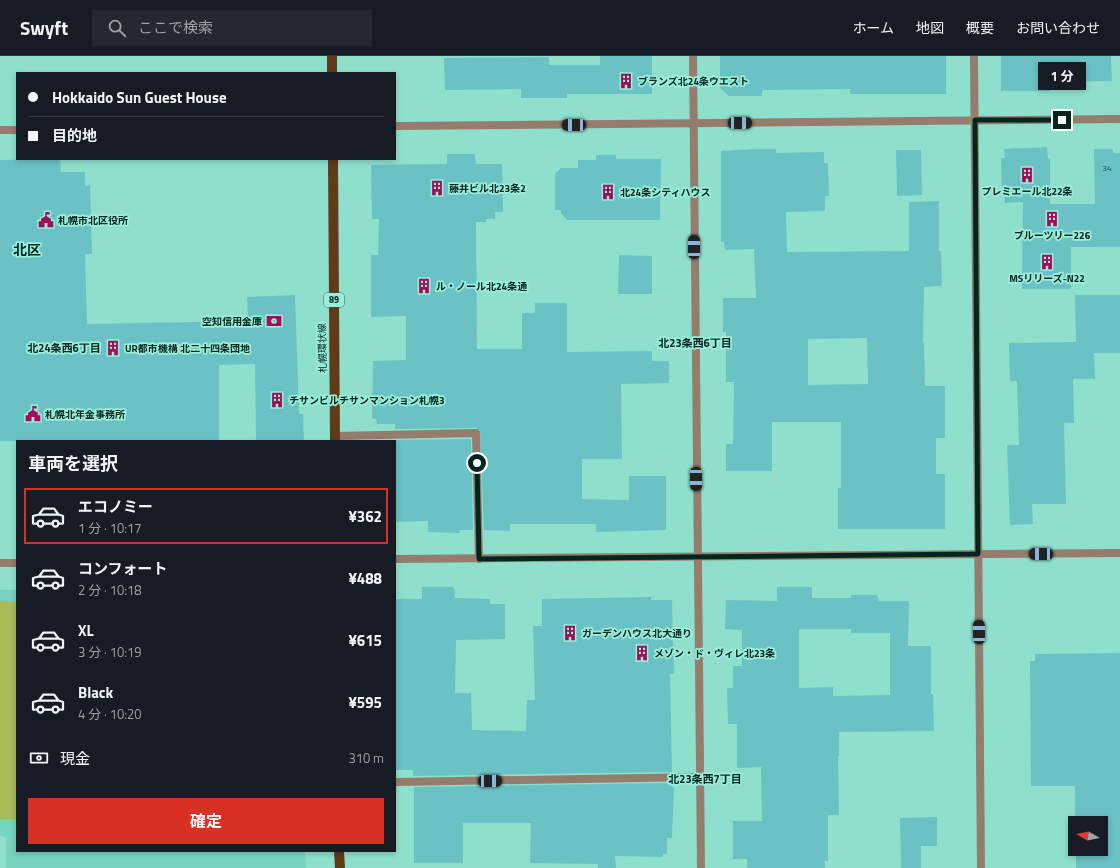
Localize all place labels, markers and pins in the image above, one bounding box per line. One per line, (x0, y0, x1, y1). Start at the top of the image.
building icon: ブランズ北24条ウエスト (617, 72, 635, 90)
place label: ブランズ北24条ウエスト (638, 74, 749, 89)
building icon: プレミエール北22条 (1018, 166, 1036, 184)
building icon: 藤井ビル北23条2 (428, 179, 446, 197)
place label: 藤井ビル北23条2 (449, 181, 526, 196)
building icon: 北24条シティハウス (599, 183, 617, 201)
place label: プレミエール北22条 (981, 184, 1073, 199)
place label: 北24条シティハウス (620, 185, 711, 200)
building icon: ブルーツリー226 (1043, 210, 1061, 228)
public building icon: 札幌市北区役所 (37, 211, 55, 229)
place label: 札幌市北区役所 (58, 213, 128, 228)
place label: ブルーツリー226 (1014, 228, 1091, 243)
building icon: MSリリーズ-N22 (1038, 253, 1056, 271)
place label: MSリリーズ-N22 (1009, 271, 1085, 286)
building icon: ル・ノール北24条通 (415, 277, 433, 295)
place label: ル・ノール北24条通 (436, 279, 527, 294)
bank icon: 空知信用金庫 (265, 312, 283, 330)
place label: 空知信用金庫 (202, 314, 262, 329)
building icon: UR都市機構 北二十四条団地 (104, 339, 122, 357)
place label: UR都市機構 北二十四条団地 (125, 341, 250, 356)
building icon: チサンビルチサンマンション札幌3 (268, 391, 286, 409)
place label: チサンビルチサンマンション札幌3 (289, 393, 445, 408)
public building icon: 札幌北年金事務所 (24, 405, 42, 423)
place label: 札幌北年金事務所 (45, 407, 125, 422)
building icon: ガーデンハウス北大通り (561, 624, 579, 642)
place label: ガーデンハウス北大通り (582, 626, 692, 641)
building icon: メゾン・ド・ヴィレ北23条 (633, 644, 651, 662)
place label: メゾン・ド・ヴィレ北23条 (654, 646, 775, 661)

